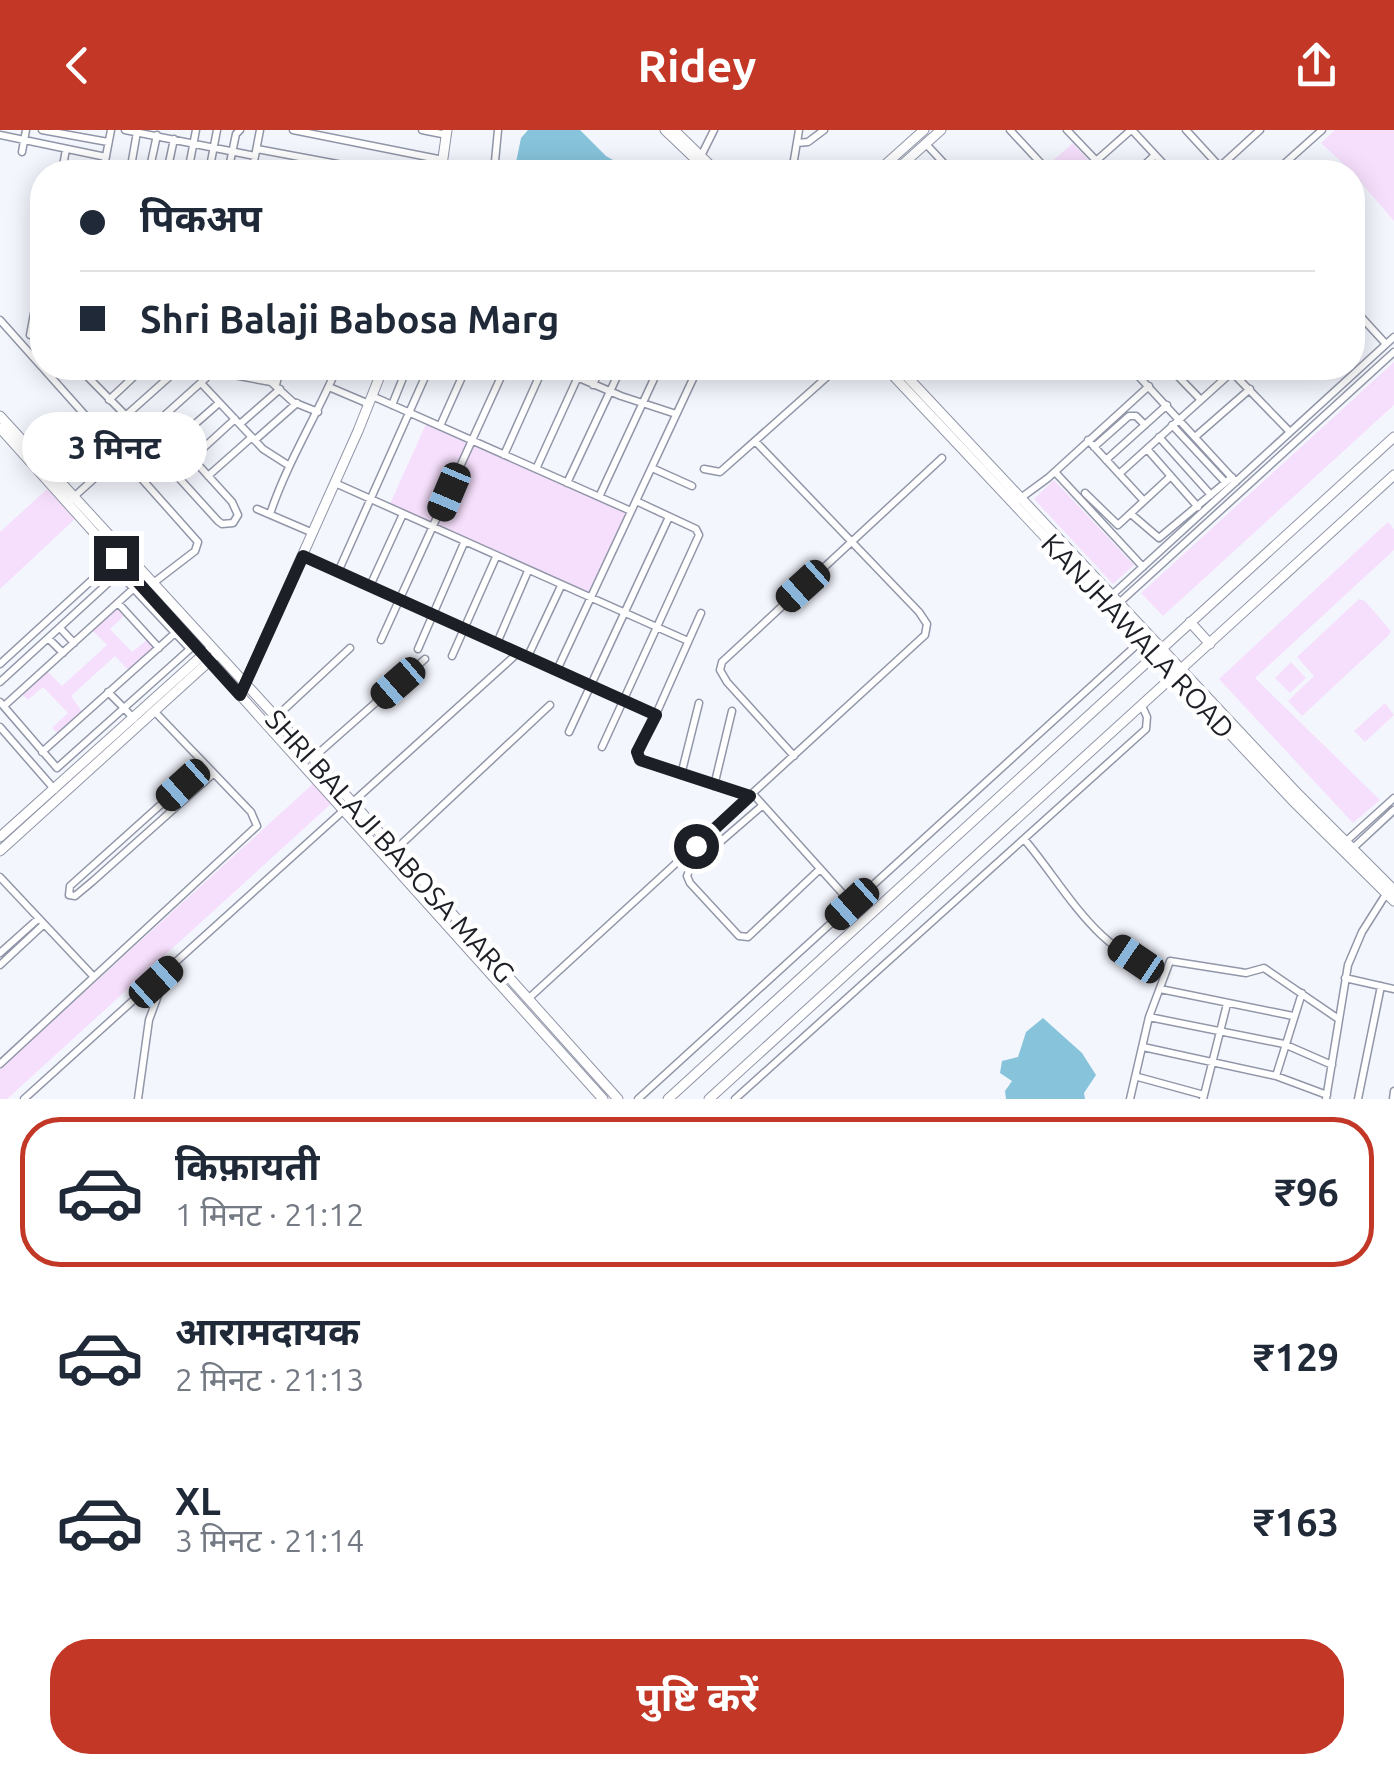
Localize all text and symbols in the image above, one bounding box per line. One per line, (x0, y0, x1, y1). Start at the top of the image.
icon: back (50, 38, 105, 93)
icon: share (1289, 38, 1344, 93)
text: Ridey (638, 40, 756, 91)
text: पिकअप (140, 197, 262, 239)
text: Shri Balaji Babosa Marg (140, 298, 559, 340)
callout: 3 मिनट (23, 413, 208, 483)
text: 3 मिनट (68, 429, 161, 465)
car (423, 459, 475, 525)
street label: KANJHAWALA ROAD (1036, 527, 1241, 744)
route end (94, 536, 139, 581)
car (771, 555, 835, 617)
car (366, 652, 430, 714)
street label: SHRI BALAJI BABOSA MARG (260, 703, 521, 988)
car (151, 754, 215, 816)
route start (674, 824, 719, 869)
car (820, 873, 884, 935)
car (1103, 930, 1169, 988)
car (124, 951, 188, 1013)
text: किफ़ायती (175, 1145, 319, 1187)
icon: car (55, 1147, 145, 1237)
text: ₹96 (1275, 1171, 1339, 1213)
text: 1 मिनट · 21:12 (175, 1196, 364, 1232)
text: आरामदायक (175, 1310, 359, 1352)
icon: car (55, 1312, 145, 1402)
text: ₹129 (1253, 1336, 1339, 1378)
text: 2 मिनट · 21:13 (175, 1361, 364, 1397)
icon: car (55, 1477, 145, 1567)
text: XL (175, 1480, 221, 1522)
text: ₹163 (1253, 1501, 1339, 1543)
text: 3 मिनट · 21:14 (175, 1522, 364, 1558)
button: पुष्टि करें (50, 1639, 1344, 1754)

